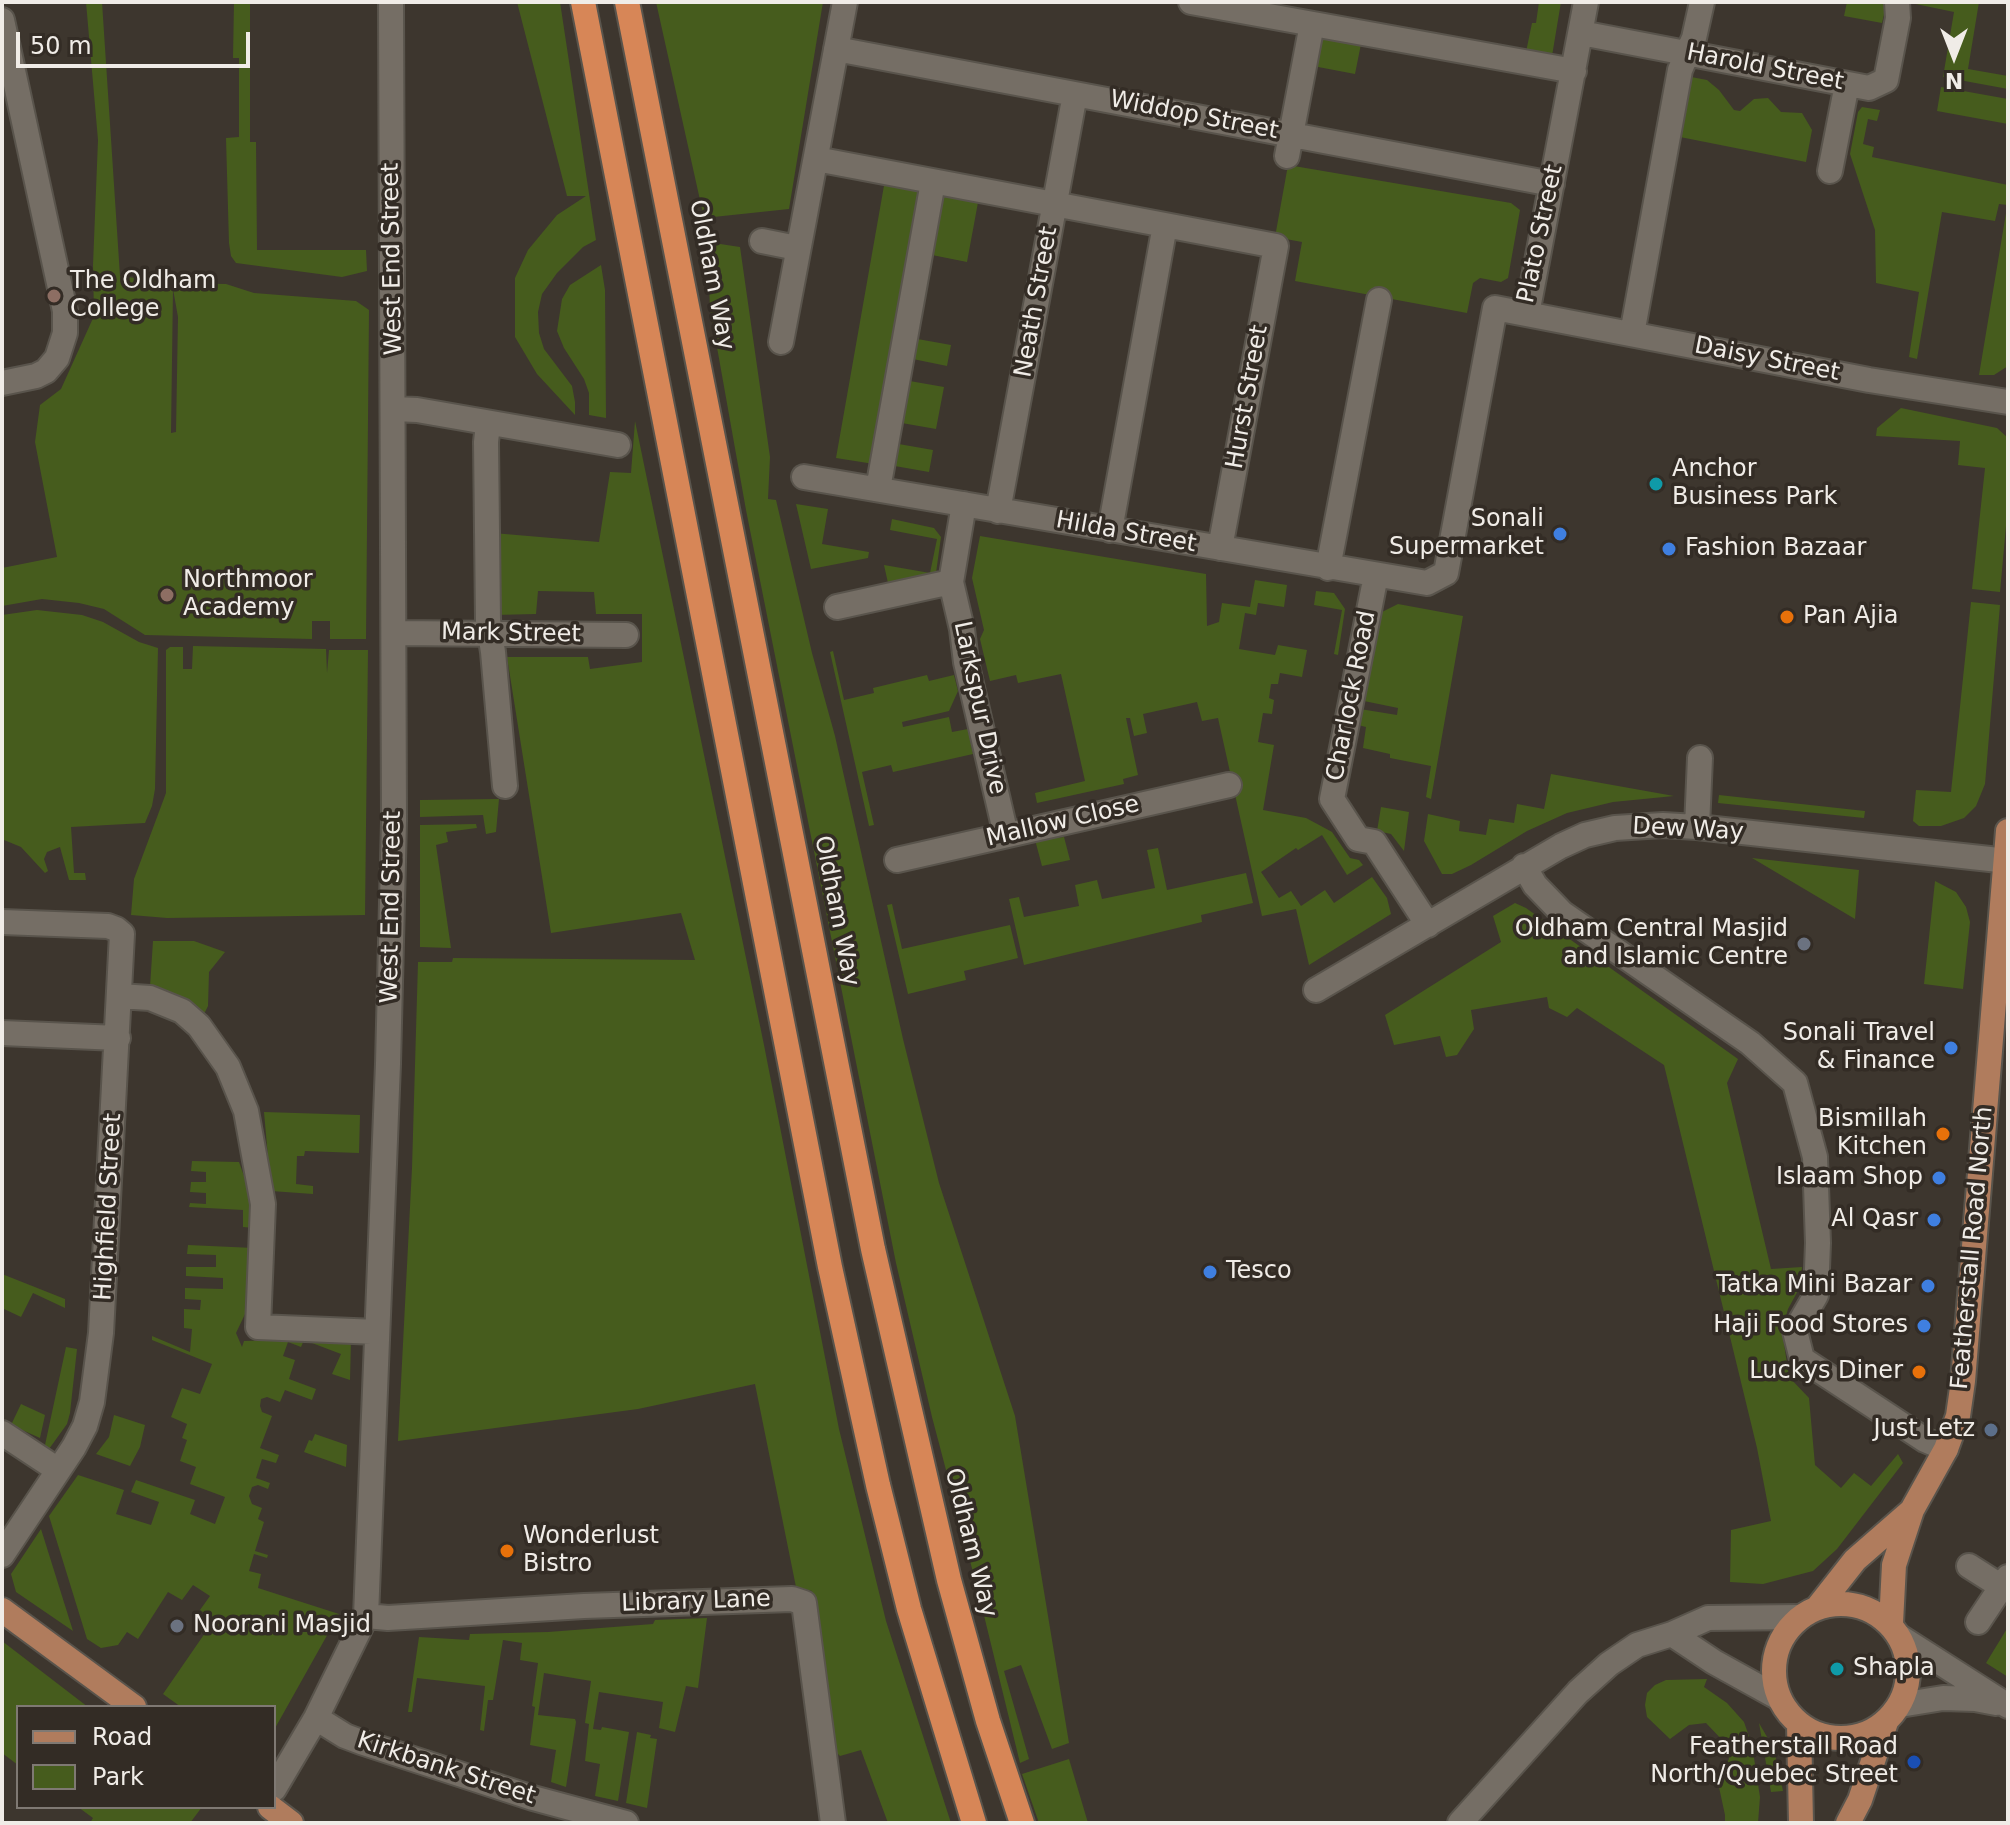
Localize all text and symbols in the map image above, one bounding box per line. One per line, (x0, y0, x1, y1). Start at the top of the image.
scale bar (20, 16, 254, 66)
north arrow (1914, 16, 1994, 96)
text: 50 m (30, 32, 92, 60)
street label: Harold Street (1684, 39, 1846, 97)
text: N (1945, 68, 1963, 93)
street label: Widdop Street (1107, 86, 1281, 146)
street label: West End Street (377, 162, 409, 356)
street label: Plato Street (1512, 162, 1570, 306)
street label: Oldham Way (682, 197, 740, 353)
street label: Neath Street (1010, 224, 1064, 380)
place label: The Oldham College (70, 268, 216, 324)
marker: The Oldham College (45, 287, 63, 305)
street label: Hurst Street (1221, 323, 1275, 471)
street label: Daisy Street (1692, 332, 1842, 388)
place label: Anchor Business Park (1672, 456, 1837, 512)
marker: Anchor Business Park (1647, 475, 1665, 493)
place label: Sonali Supermarket (1389, 506, 1544, 562)
street label: Hilda Street (1054, 507, 1198, 559)
marker: Sonali Supermarket (1551, 525, 1569, 543)
place label: Fashion Bazaar (1685, 535, 1866, 563)
marker: Fashion Bazaar (1660, 540, 1678, 558)
place label: Northmoor Academy (183, 567, 313, 623)
marker: Northmoor Academy (158, 586, 176, 604)
place label: Pan Ajia (1803, 603, 1898, 631)
street label: Charlock Road (1321, 608, 1383, 784)
marker: Pan Ajia (1778, 608, 1796, 626)
street label: Mark Street (441, 618, 581, 650)
street label: Larkspur Drive (947, 619, 1011, 797)
street label: Mallow Close (984, 790, 1142, 854)
street label: West End Street (376, 810, 408, 1004)
street label: Dew Way (1632, 813, 1744, 847)
street label: Oldham Way (807, 833, 865, 989)
place label: Oldham Central Masjid and Islamic Centre (1515, 916, 1788, 972)
marker: Oldham Central Masjid and Islamic Centre (1795, 935, 1813, 953)
place label: Sonali Travel & Finance (1783, 1020, 1935, 1076)
marker: Sonali Travel & Finance (1942, 1039, 1960, 1057)
street label: Featherstall Road North (1946, 1105, 2000, 1391)
place label: Bismillah Kitchen (1818, 1106, 1927, 1162)
street label: Highfield Street (90, 1113, 128, 1301)
marker: Bismillah Kitchen (1934, 1125, 1952, 1143)
place label: Islaam Shop (1776, 1164, 1923, 1192)
marker: Islaam Shop (1930, 1169, 1948, 1187)
place label: Al Qasr (1831, 1206, 1918, 1234)
marker: Al Qasr (1925, 1211, 1943, 1229)
place label: Tesco (1226, 1258, 1292, 1286)
marker: Tesco (1201, 1263, 1219, 1281)
place label: Tatka Mini Bazar (1716, 1272, 1912, 1300)
marker: Tatka Mini Bazar (1919, 1277, 1937, 1295)
place label: Haji Food Stores (1713, 1312, 1908, 1340)
marker: Haji Food Stores (1915, 1317, 1933, 1335)
place label: Luckys Diner (1749, 1358, 1903, 1386)
marker: Luckys Diner (1910, 1363, 1928, 1381)
place label: Just Letz (1873, 1416, 1975, 1444)
marker: Just Letz (1982, 1421, 2000, 1439)
street label: Oldham Way (938, 1465, 1002, 1621)
place label: Wonderlust Bistro (523, 1523, 659, 1579)
marker: Wonderlust Bistro (498, 1542, 516, 1560)
street label: Library Lane (621, 1585, 771, 1619)
place label: Noorani Masjid (193, 1612, 371, 1640)
marker: Noorani Masjid (168, 1617, 186, 1635)
place label: Shapla (1853, 1655, 1935, 1683)
marker: Shapla (1828, 1660, 1846, 1678)
legend (16, 1705, 276, 1809)
text: Road (92, 1723, 152, 1751)
street label: Kirkbank Street (353, 1727, 539, 1811)
place label: Featherstall Road North/Quebec Street (1650, 1734, 1898, 1790)
marker: Featherstall Road North/Quebec Street (1905, 1753, 1923, 1771)
text: Park (92, 1763, 144, 1791)

